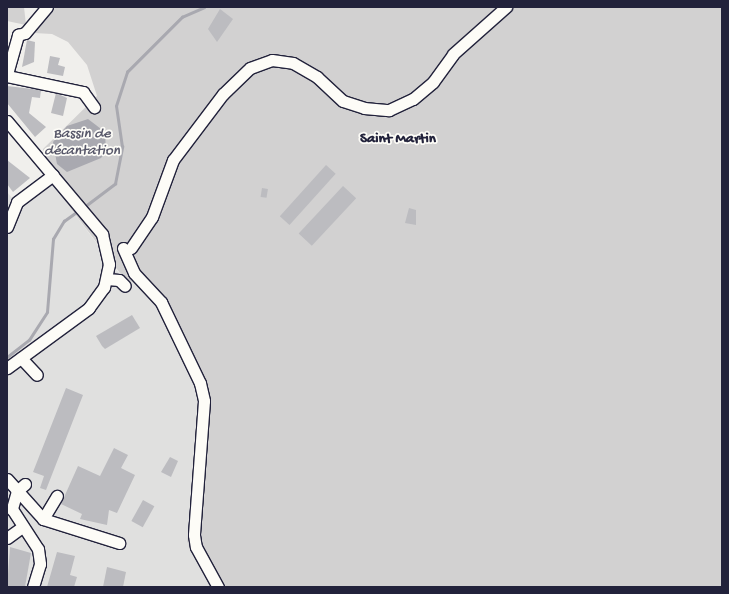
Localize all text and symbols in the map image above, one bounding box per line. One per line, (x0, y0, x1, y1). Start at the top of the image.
water label: Bassin de décantation (44, 125, 120, 160)
district label: Saint Martin (360, 131, 436, 149)

